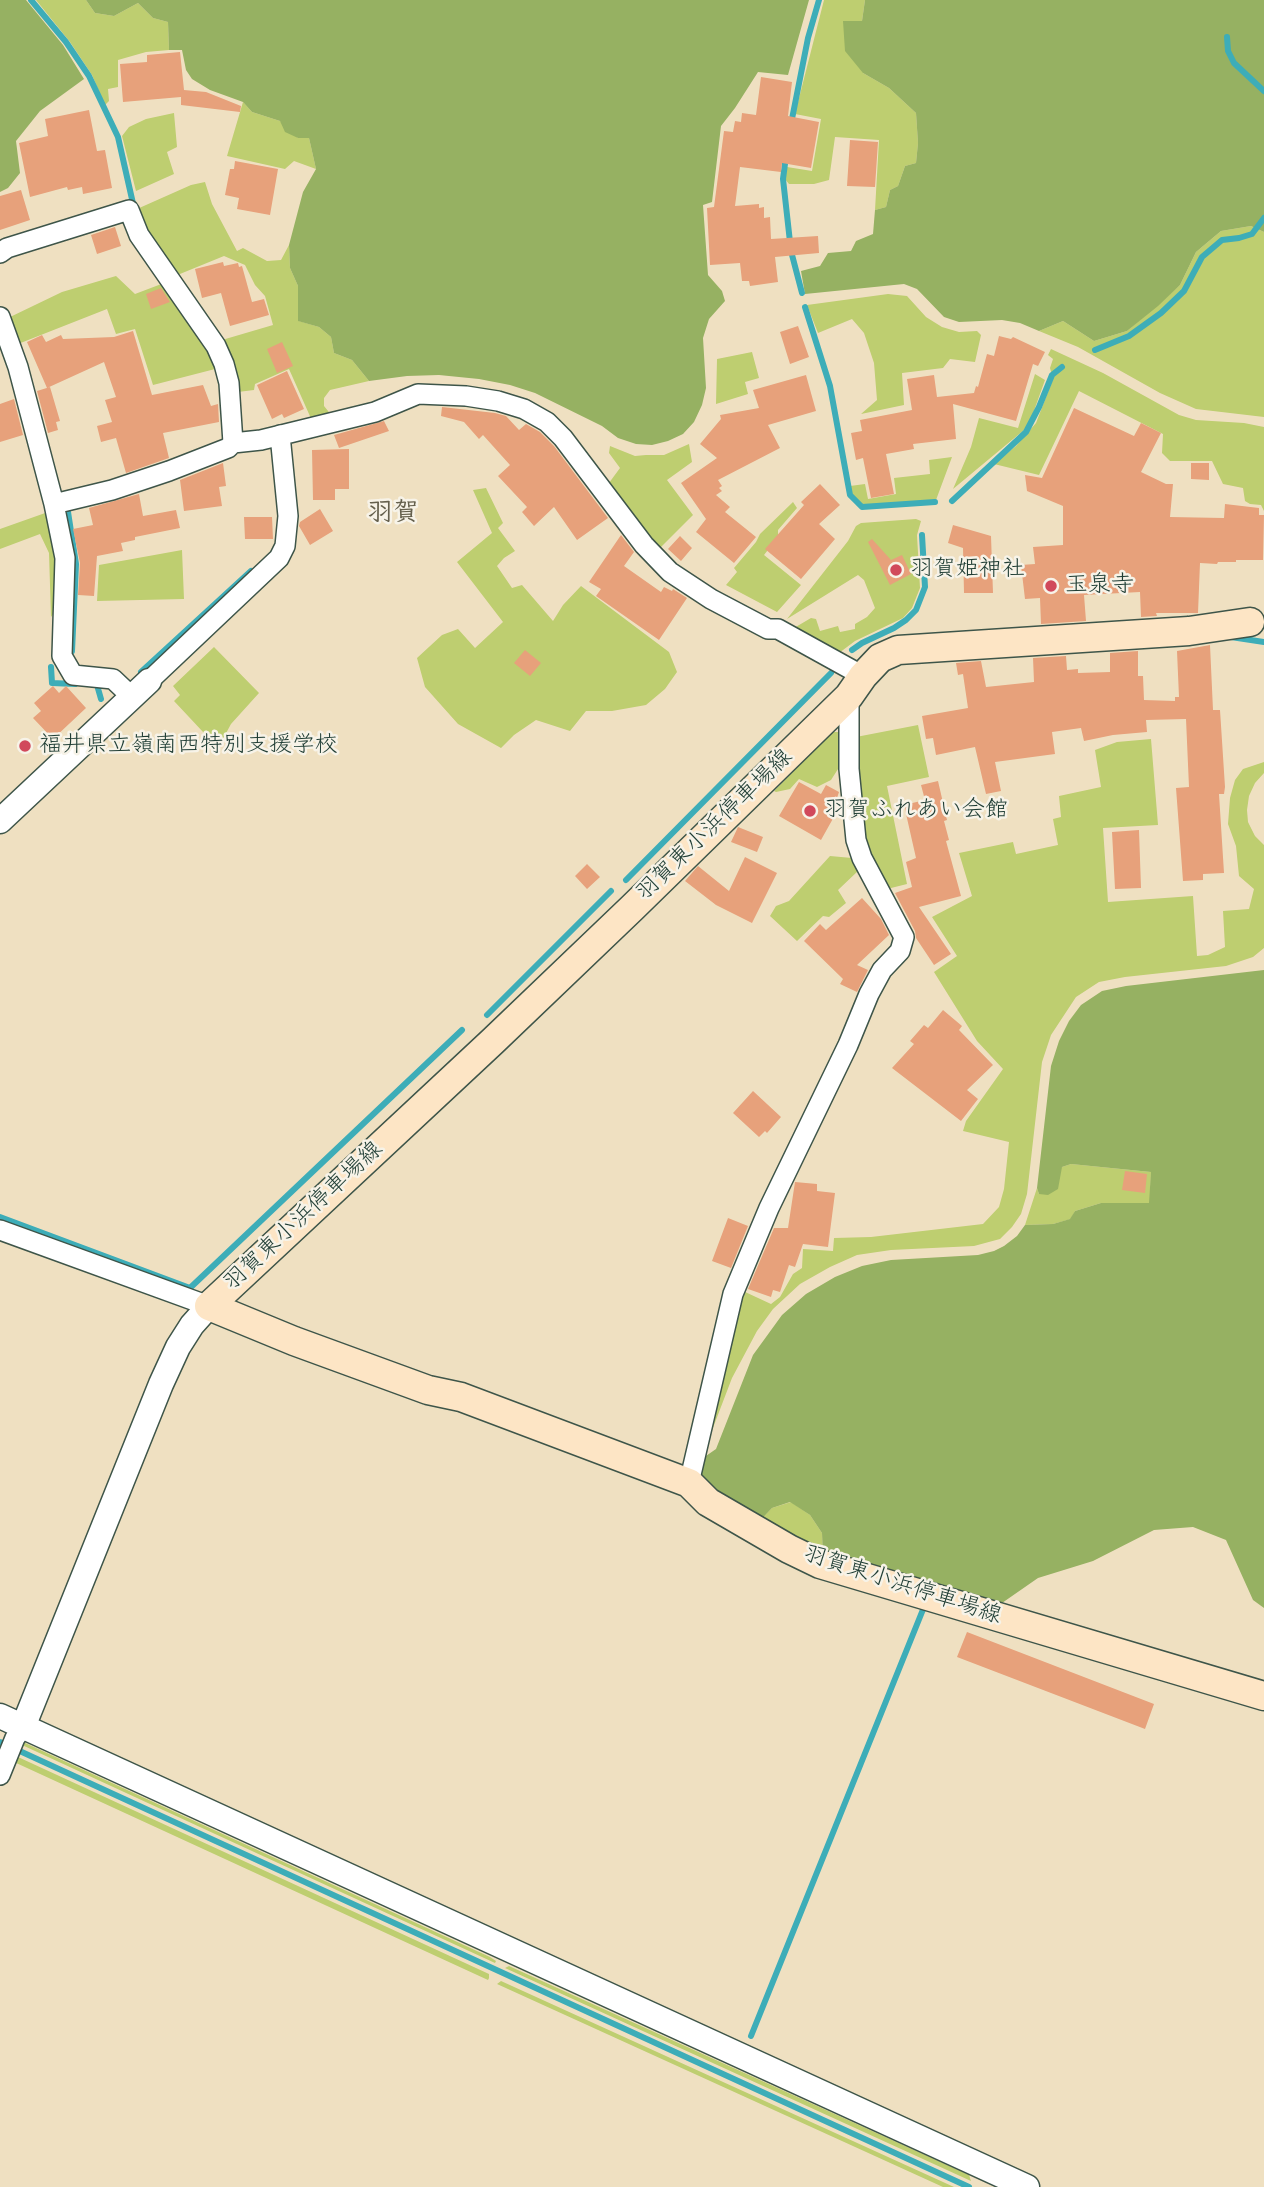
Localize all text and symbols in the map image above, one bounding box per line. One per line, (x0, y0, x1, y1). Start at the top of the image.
district label: 羽賀 (367, 499, 419, 531)
place label: 羽賀姫神社 (910, 556, 1025, 584)
marker: 羽賀姫神社 (888, 562, 904, 578)
place label: 玉泉寺 (1065, 572, 1134, 600)
marker: 玉泉寺 (1043, 578, 1059, 594)
place label: 福井県立嶺南西特別支援学校 (39, 732, 338, 760)
marker: 福井県立嶺南西特別支援学校 (17, 738, 33, 754)
street label: 羽賀東小浜停車場線 (631, 744, 799, 908)
place label: 羽賀ふれあい会館 (824, 797, 1008, 825)
marker: 羽賀ふれあい会館 (802, 803, 818, 819)
street label: 羽賀東小浜停車場線 (219, 1136, 389, 1298)
street label: 羽賀東小浜停車場線 (799, 1541, 1005, 1631)

